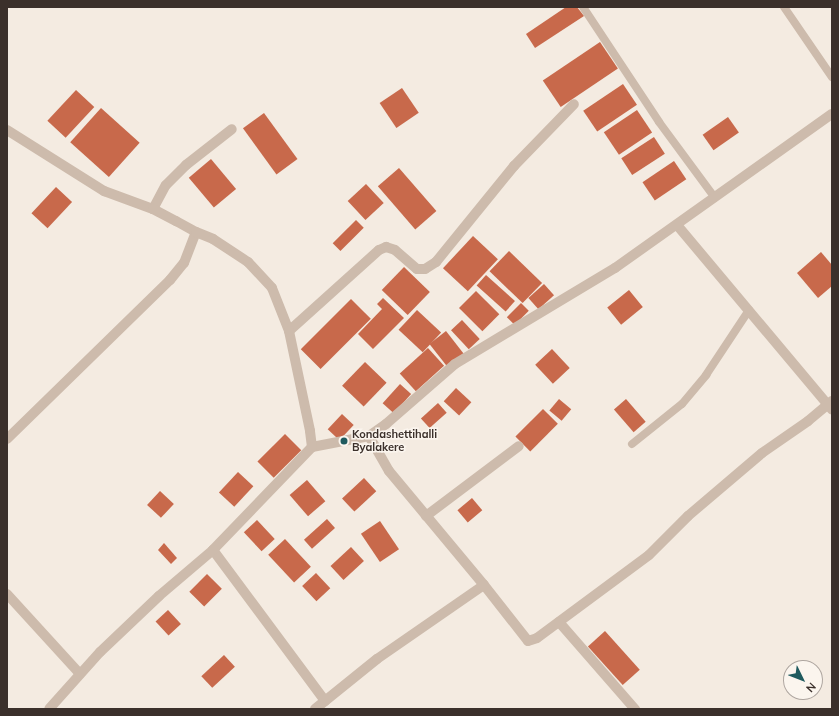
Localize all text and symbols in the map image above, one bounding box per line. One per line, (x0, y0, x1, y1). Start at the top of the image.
place label: Kondashettihalli Byalakere (352, 428, 437, 454)
marker: Kondashettihalli Byalakere (339, 436, 349, 446)
north arrow (783, 660, 823, 700)
text: N (803, 680, 819, 695)

